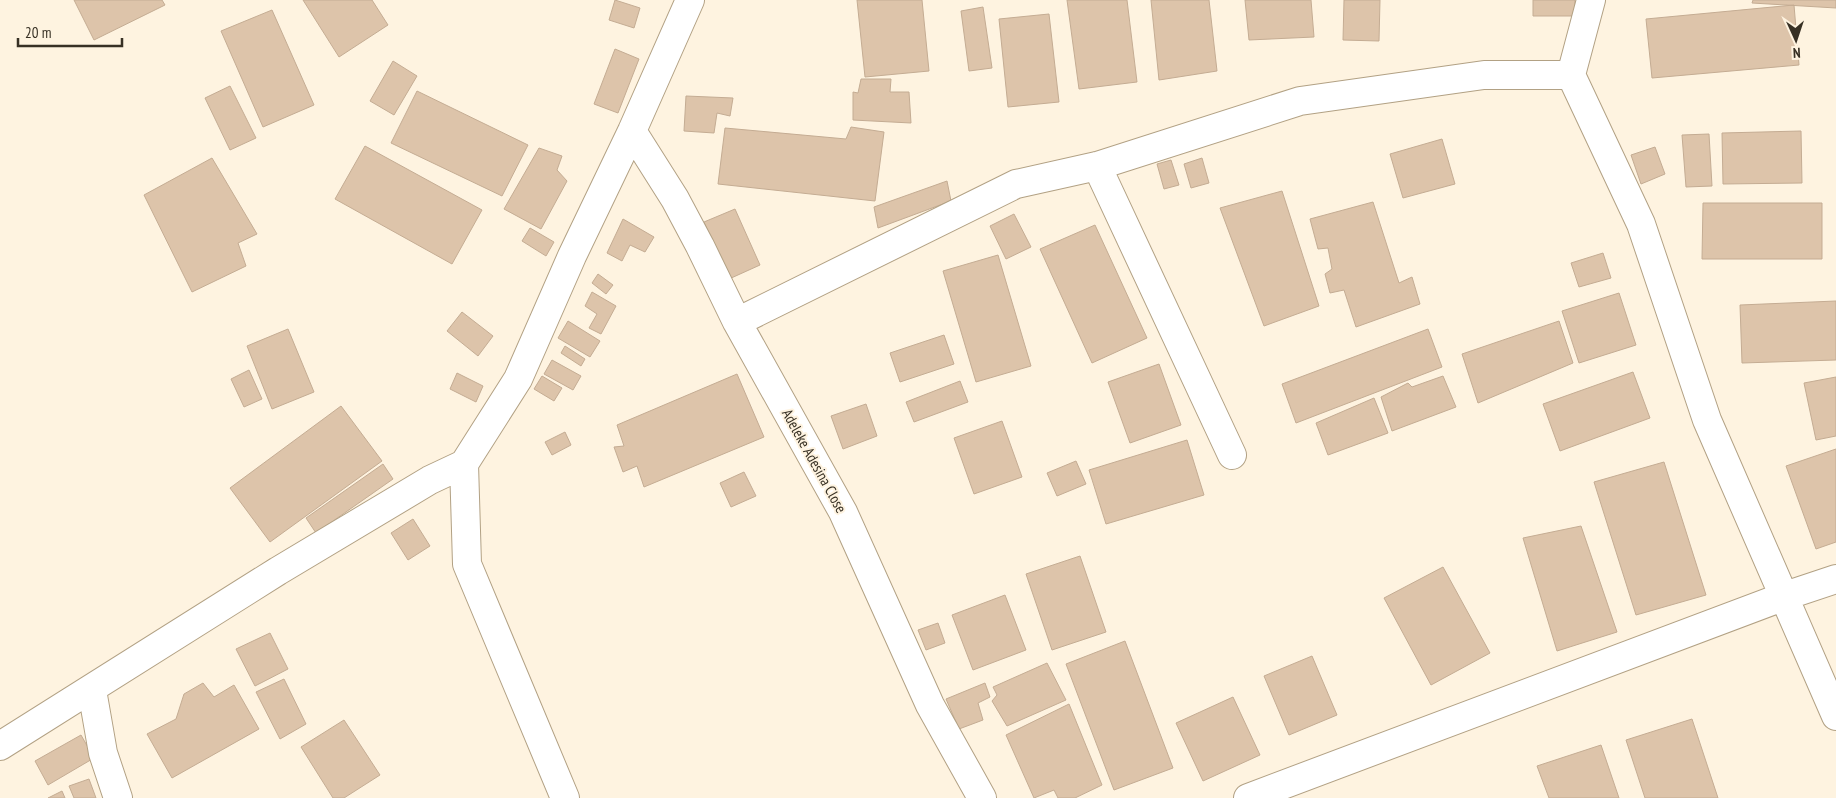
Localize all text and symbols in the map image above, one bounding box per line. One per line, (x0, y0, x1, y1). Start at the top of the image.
scale bar (18, 15, 121, 47)
north arrow (1771, 15, 1821, 65)
text: 20 m (25, 23, 51, 42)
text: N (1792, 44, 1801, 62)
street label: Adeleke Adesina Close (778, 405, 851, 516)

